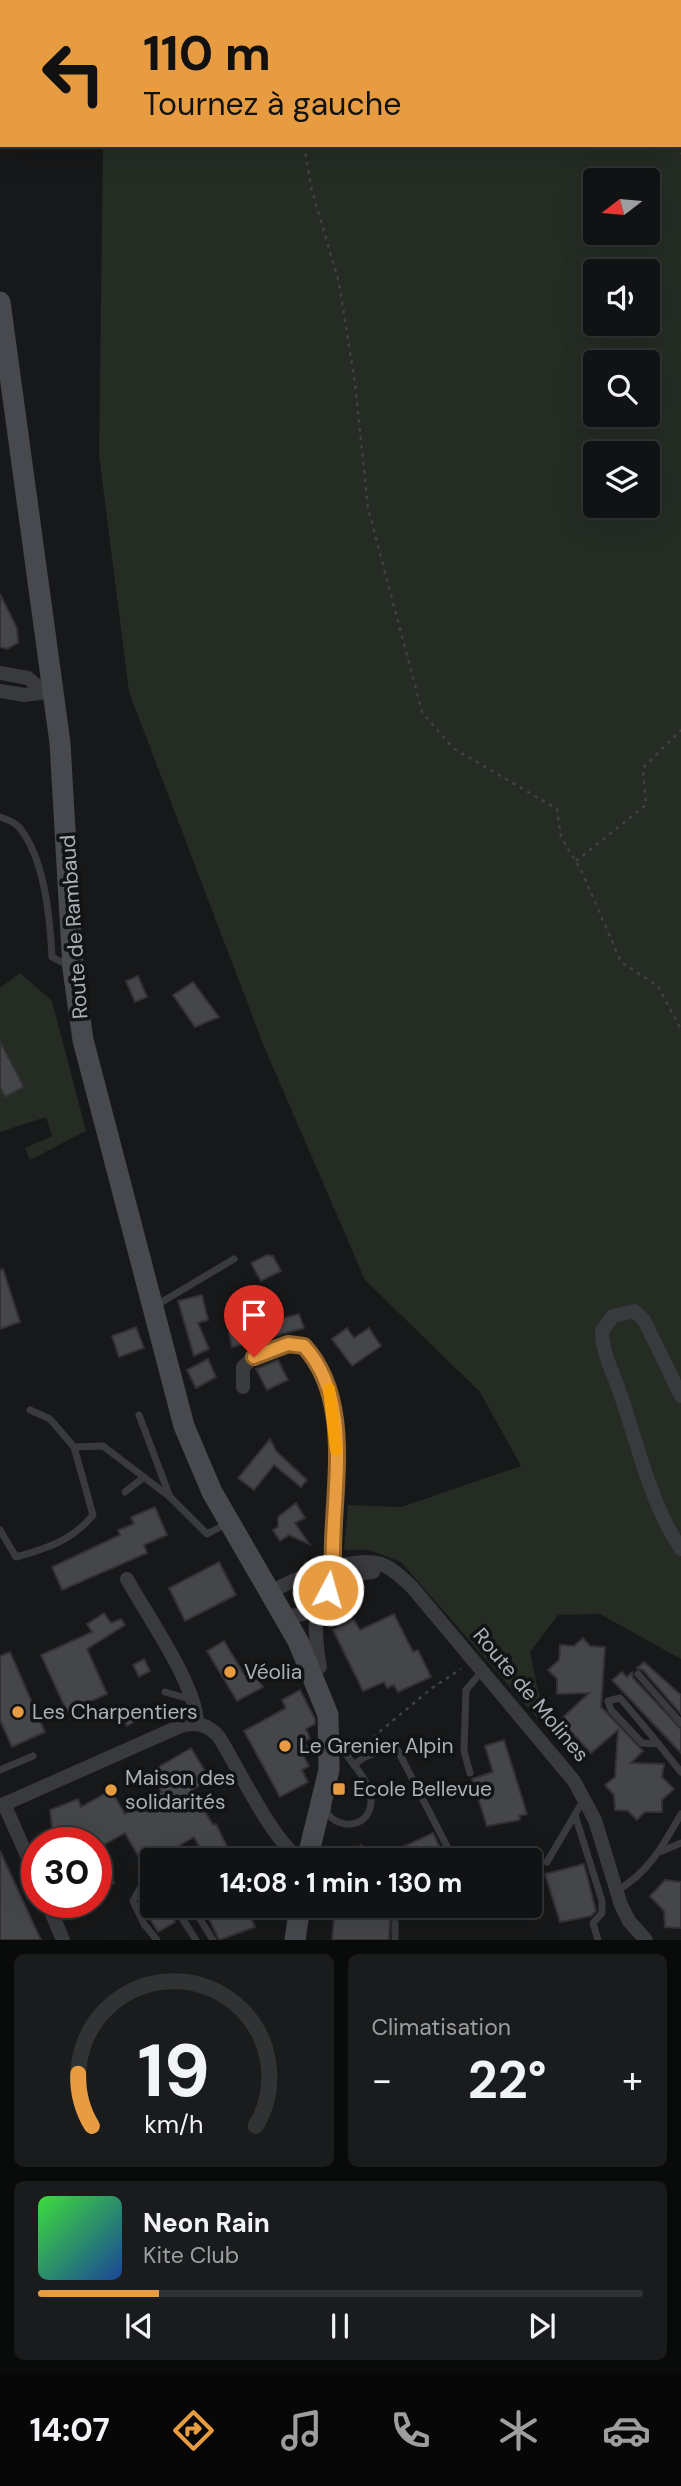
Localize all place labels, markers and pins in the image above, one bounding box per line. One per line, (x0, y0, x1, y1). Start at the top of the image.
pin (224, 1285, 284, 1357)
place label: Véolia (244, 1658, 302, 1686)
marker: Véolia (222, 1664, 238, 1680)
place label: Les Charpentiers (32, 1698, 198, 1726)
marker: Les Charpentiers (10, 1704, 26, 1720)
place label: Le Grenier Alpin (299, 1732, 454, 1760)
marker: Le Grenier Alpin (277, 1738, 293, 1754)
place label: Maison des solidarités (125, 1764, 235, 1816)
place label: Ecole Bellevue (353, 1775, 492, 1803)
marker: Ecole Bellevue (331, 1781, 347, 1797)
marker: Maison des solidarités (103, 1782, 119, 1798)

